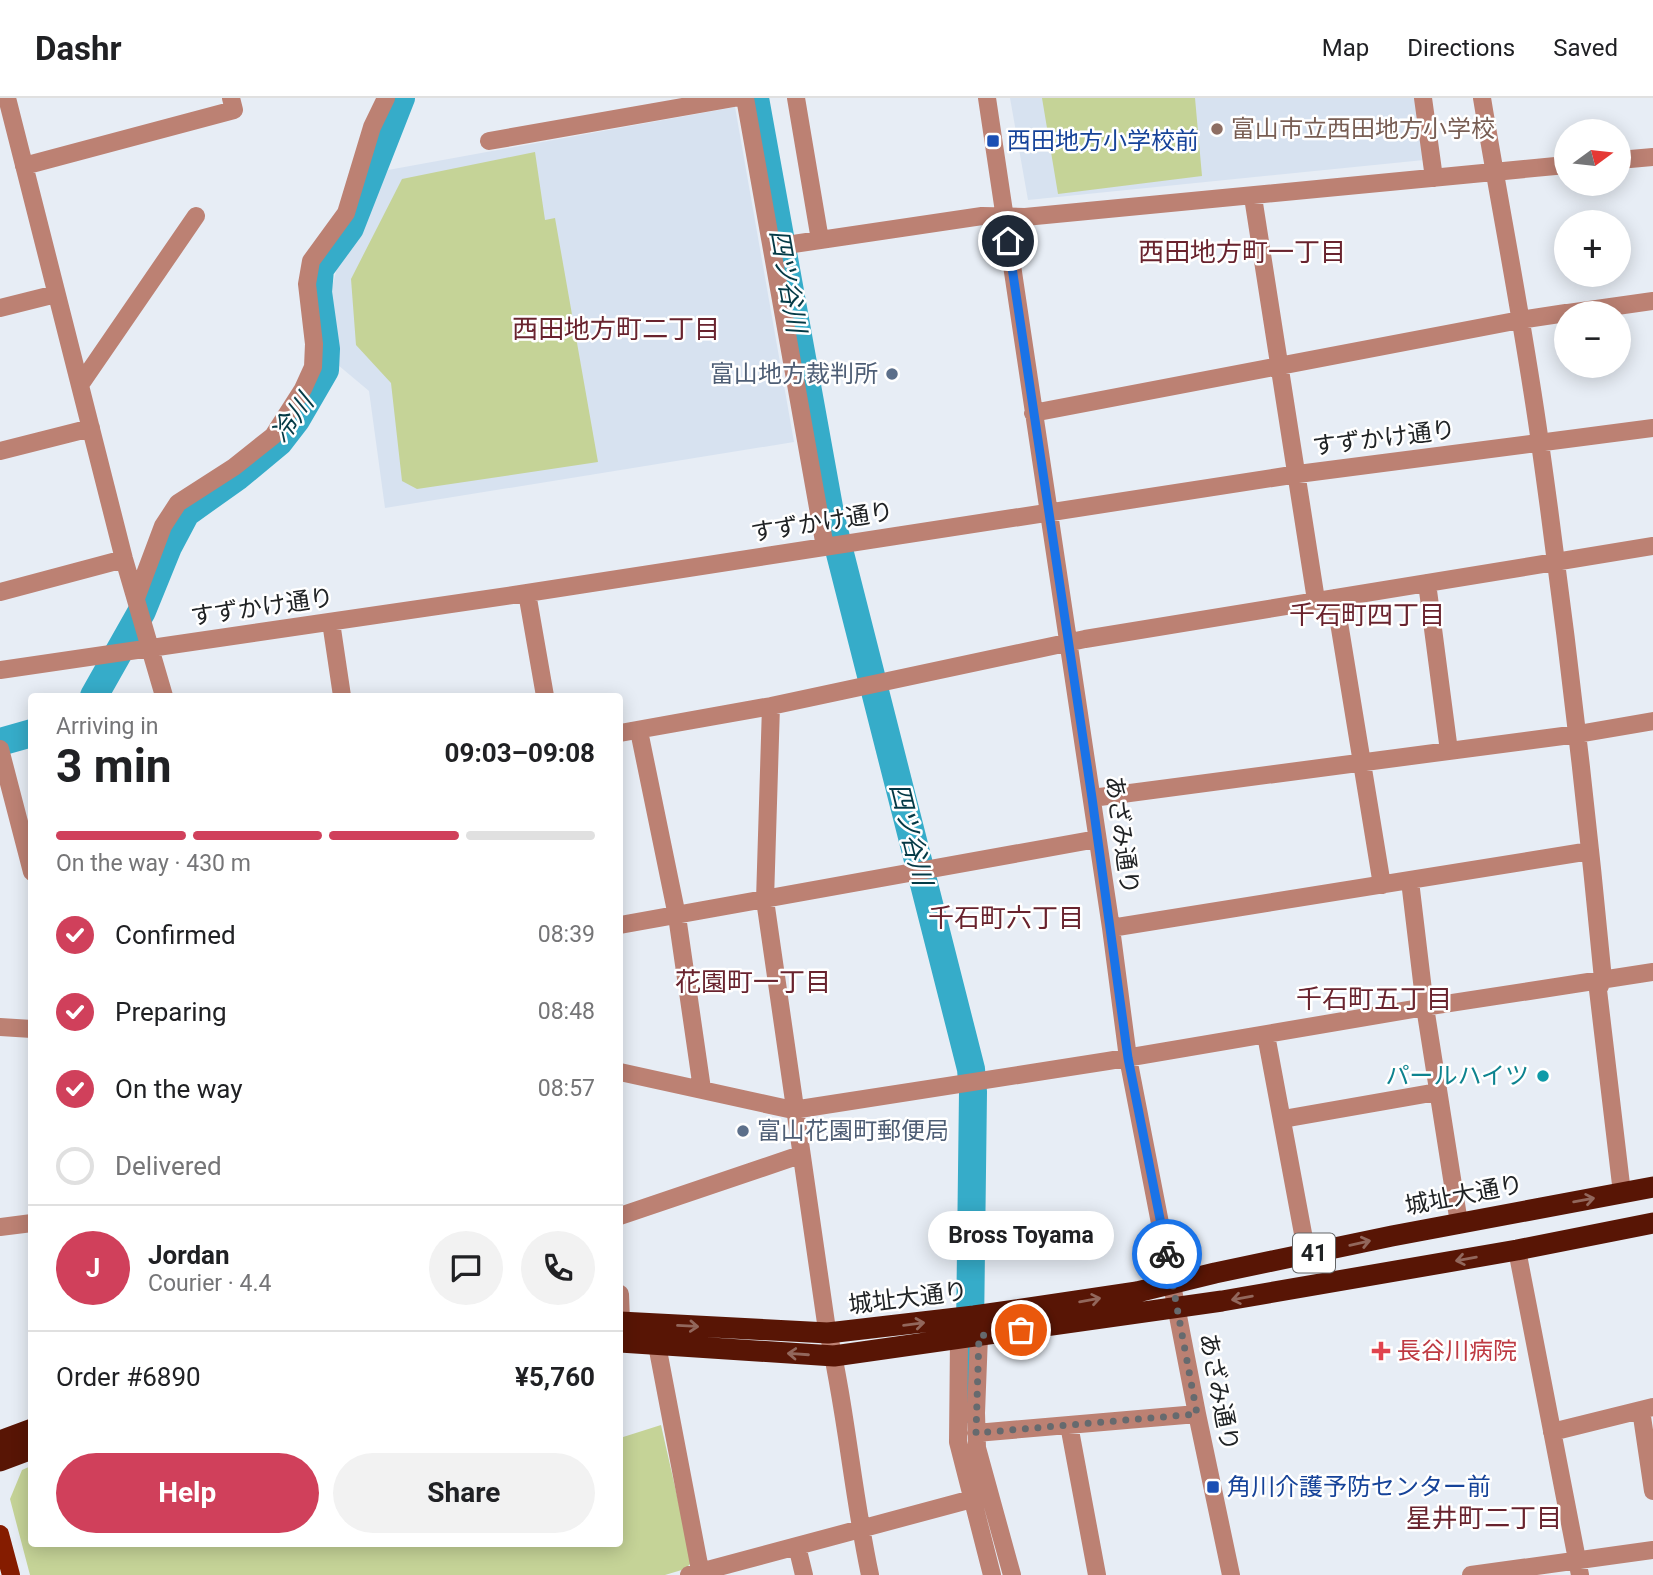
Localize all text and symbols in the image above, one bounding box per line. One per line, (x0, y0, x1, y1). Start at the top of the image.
text: Dashr (35, 29, 122, 68)
text: Map (1322, 34, 1369, 62)
text: Directions (1407, 34, 1515, 62)
text: Saved (1553, 34, 1618, 62)
place label: 富山市立西田地方小学校 (1231, 115, 1495, 143)
north arrow (1554, 119, 1631, 196)
map controls (1554, 119, 1631, 378)
marker: 富山市立西田地方小学校 (1209, 121, 1225, 137)
place label: 西田地方小学校前 (1007, 127, 1199, 155)
marker: 西田地方小学校前 (985, 133, 1001, 149)
button: + (1554, 210, 1631, 287)
pin (978, 211, 1038, 271)
icon: home (989, 222, 1027, 260)
water label: 四ツ谷川 (764, 227, 812, 338)
district label: 西田地方町一丁目 (1138, 237, 1346, 267)
button: − (1554, 301, 1631, 378)
district label: 西田地方町二丁目 (512, 314, 720, 344)
place label: 富山地方裁判所 (710, 360, 878, 388)
marker: 富山地方裁判所 (884, 366, 900, 382)
water label: 冷川 (265, 386, 321, 448)
street label: すずかけ通り (1311, 415, 1457, 461)
street label: すずかけ通り (749, 497, 895, 547)
street label: すずかけ通り (189, 583, 335, 631)
district label: 千石町四丁目 (1289, 600, 1445, 630)
text: Arriving in (56, 713, 159, 740)
text: 09:03–09:08 (445, 738, 595, 768)
text: 3 min (56, 739, 172, 793)
street label: あざみ通り (1100, 774, 1144, 896)
water label: 四ツ谷川 (884, 780, 939, 891)
text: On the way · 430 m (56, 850, 251, 877)
district label: 千石町六丁目 (928, 903, 1084, 933)
icon: check (56, 916, 94, 954)
text: Confirmed (115, 920, 236, 950)
text: 08:39 (538, 921, 595, 948)
district label: 花園町一丁目 (675, 967, 831, 997)
district label: 千石町五丁目 (1296, 984, 1452, 1014)
icon: check (56, 993, 94, 1031)
text: Preparing (115, 997, 227, 1027)
text: 08:48 (538, 998, 595, 1025)
place label: パールハイツ (1385, 1062, 1529, 1090)
marker: パールハイツ (1535, 1068, 1551, 1084)
icon: check (56, 1070, 94, 1108)
text: On the way (115, 1074, 243, 1104)
text: 08:57 (538, 1075, 595, 1102)
place label: 富山花園町郵便局 (757, 1117, 949, 1145)
marker: 富山花園町郵便局 (735, 1123, 751, 1139)
text: Delivered (115, 1151, 222, 1181)
street label: 城址大通り (1402, 1170, 1526, 1220)
one-way arrow (1572, 1193, 1595, 1206)
callout: Bross Toyama (928, 1211, 1114, 1260)
courier (1132, 1219, 1202, 1289)
text: Bross Toyama (948, 1222, 1094, 1249)
button: chat (429, 1231, 503, 1305)
button: phone (521, 1231, 595, 1305)
road number: 41 (1293, 1234, 1335, 1272)
icon: bike (1148, 1235, 1186, 1273)
one-way arrow (1348, 1236, 1371, 1249)
text: Jordan (148, 1240, 230, 1270)
text: J (86, 1253, 100, 1283)
one-way arrow (1455, 1253, 1478, 1266)
text: Courier · 4.4 (148, 1270, 271, 1297)
street label: 城址大通り (847, 1277, 969, 1319)
one-way arrow (1231, 1292, 1253, 1305)
one-way arrow (1078, 1293, 1101, 1306)
pin (991, 1300, 1051, 1360)
icon: bag (1002, 1311, 1040, 1349)
one-way arrow (903, 1317, 925, 1330)
one-way arrow (676, 1319, 699, 1332)
street label: あざみ通り (1194, 1330, 1244, 1454)
place label: 長谷川病院 (1397, 1337, 1517, 1365)
marker: 長谷川病院 (1371, 1341, 1391, 1361)
one-way arrow (787, 1347, 810, 1360)
text: Order #6890 (56, 1362, 201, 1392)
text: ¥5,760 (515, 1362, 595, 1392)
button: Help (56, 1453, 319, 1533)
button: Share (333, 1453, 595, 1533)
place label: 角川介護予防センター前 (1227, 1473, 1491, 1501)
marker: 角川介護予防センター前 (1205, 1479, 1221, 1495)
district label: 星井町二丁目 (1406, 1503, 1562, 1533)

